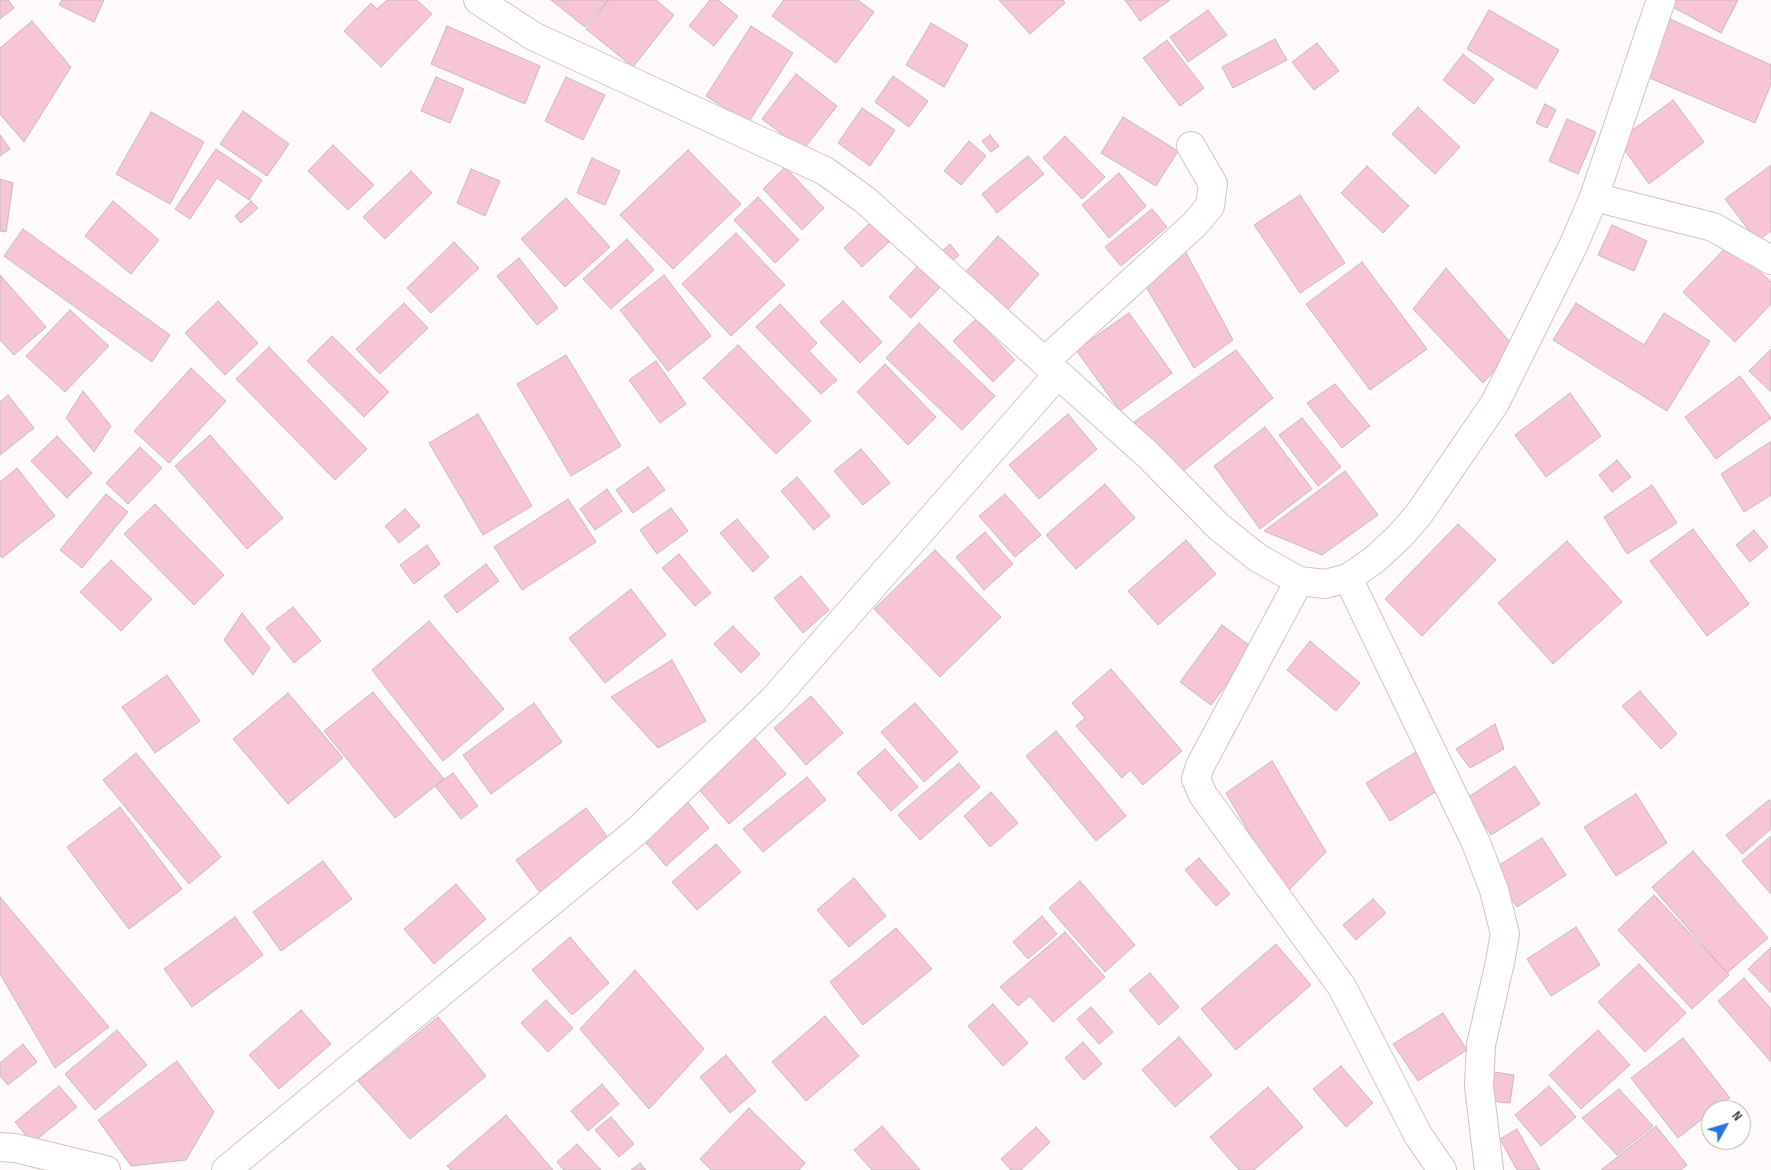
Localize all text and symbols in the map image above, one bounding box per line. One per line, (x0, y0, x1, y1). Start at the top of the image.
north arrow (1701, 1100, 1751, 1150)
text: N (1728, 1108, 1746, 1124)

